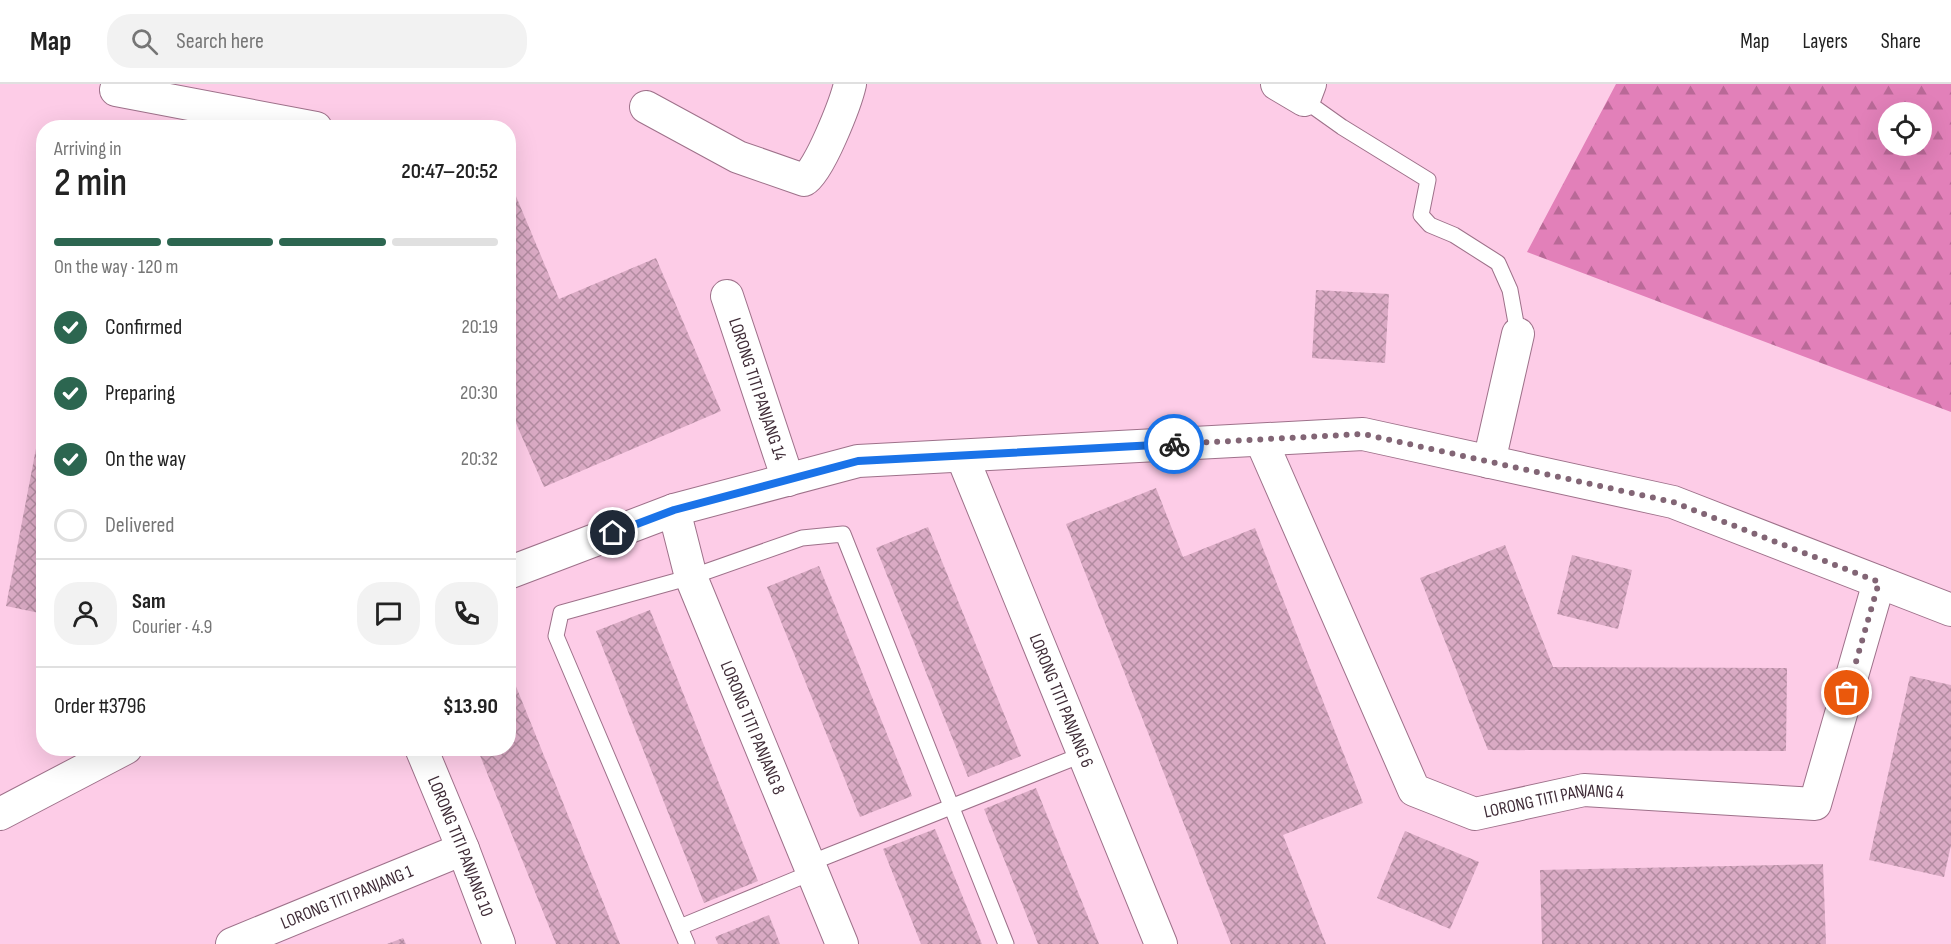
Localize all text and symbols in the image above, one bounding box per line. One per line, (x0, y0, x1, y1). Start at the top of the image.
search box (107, 14, 527, 68)
text: Map (30, 25, 71, 58)
icon: search (128, 25, 161, 58)
text: Search here (176, 28, 264, 55)
text: Map (1740, 29, 1769, 54)
text: Layers (1802, 29, 1848, 54)
text: Share (1881, 29, 1921, 54)
map controls (1878, 102, 1932, 156)
button: locate (1878, 102, 1932, 156)
text: Arriving in (54, 137, 122, 161)
text: 20:47–20:52 (401, 158, 498, 185)
text: 2 min (54, 160, 127, 207)
text: On the way · 120 m (54, 255, 178, 279)
icon: check (54, 311, 87, 344)
text: Confirmed (105, 314, 182, 341)
text: 20:19 (461, 315, 498, 339)
street label: LORONG TITI PANJANG 14 (724, 315, 791, 463)
icon: check (54, 377, 87, 410)
text: Preparing (105, 380, 175, 407)
text: 20:30 (460, 381, 498, 405)
courier (1144, 414, 1204, 474)
icon: bike (1158, 428, 1191, 461)
icon: check (54, 443, 87, 476)
text: On the way (105, 446, 186, 473)
text: 20:32 (461, 447, 498, 471)
pin (587, 507, 638, 558)
text: Delivered (105, 512, 174, 539)
icon: home (596, 516, 629, 549)
button: person (54, 582, 117, 645)
button: chat (357, 582, 420, 645)
button: phone (435, 582, 498, 645)
text: Sam (132, 588, 166, 615)
text: Courier · 4.9 (132, 615, 212, 639)
street label: LORONG TITI PANJANG 6 (1025, 630, 1098, 771)
street label: LORONG TITI PANJANG 8 (716, 658, 790, 798)
pin (1821, 667, 1872, 718)
icon: bag (1830, 676, 1863, 709)
text: Order #3796 (54, 693, 146, 720)
text: $13.90 (443, 693, 498, 720)
street label: LORONG TITI PANJANG 10 (423, 773, 498, 919)
street label: LORONG TITI PANJANG 4 (1482, 779, 1625, 822)
street label: LORONG TITI PANJANG 1 (277, 860, 417, 933)

